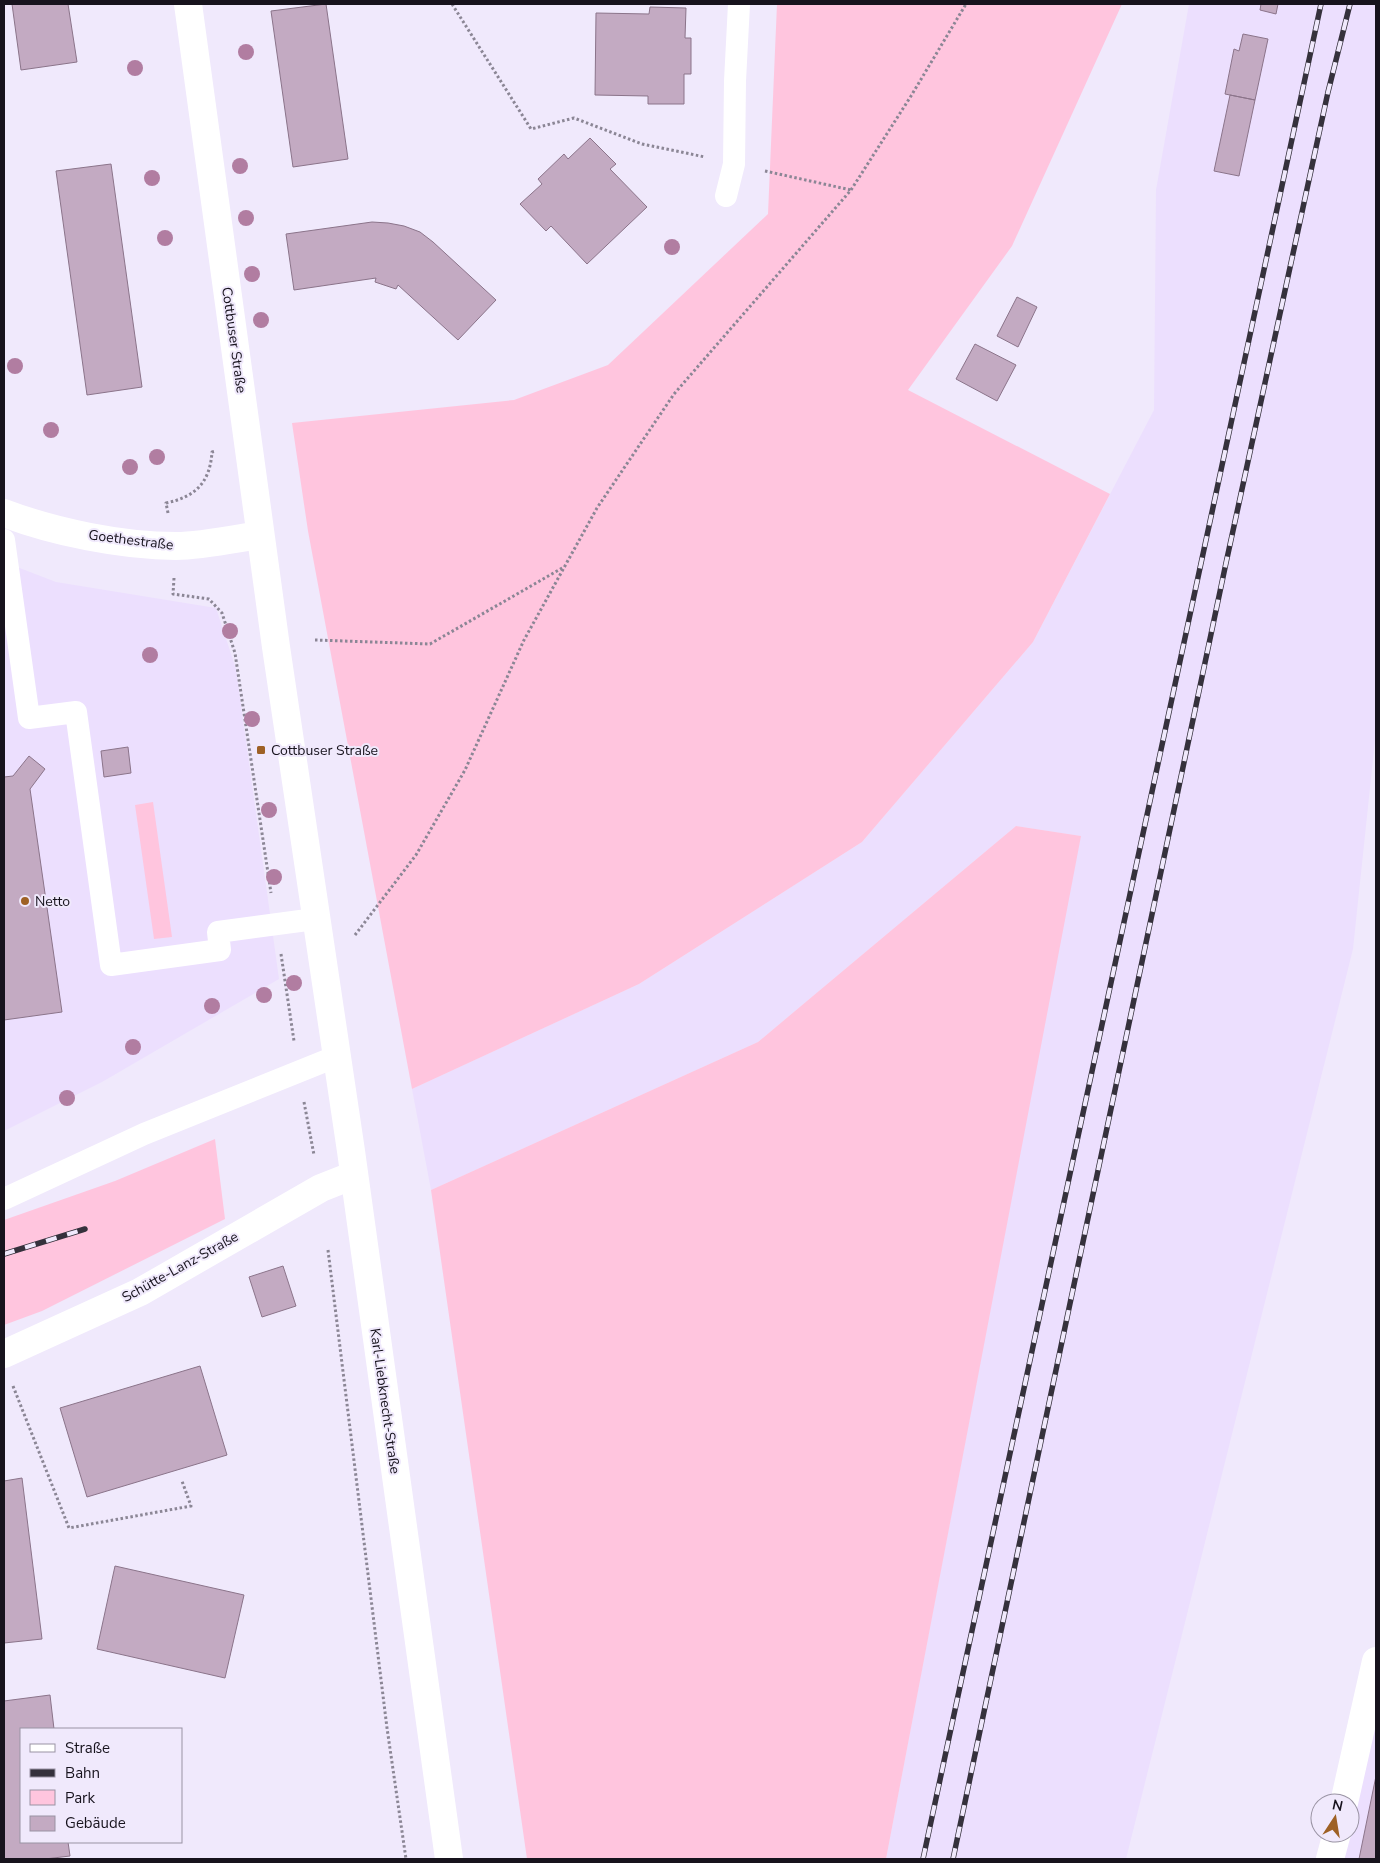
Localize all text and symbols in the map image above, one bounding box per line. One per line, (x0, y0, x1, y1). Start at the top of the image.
street label: Cottbuser Straße (217, 286, 251, 394)
street label: Goethestraße (87, 525, 175, 555)
place label: Cottbuser Straße (271, 741, 378, 760)
marker: Cottbuser Straße (255, 744, 267, 756)
place label: Netto (35, 892, 70, 911)
marker: Netto (19, 895, 31, 907)
street label: Schütte-Lanz-Straße (118, 1227, 242, 1307)
street label: Karl-Liebknecht-Straße (365, 1327, 405, 1475)
legend (20, 1728, 182, 1843)
text: Straße (65, 1738, 110, 1758)
text: Bahn (65, 1763, 100, 1783)
text: Park (65, 1788, 95, 1808)
north arrow (1310, 1793, 1360, 1843)
text: N (1330, 1795, 1345, 1816)
text: Gebäude (65, 1813, 126, 1833)

